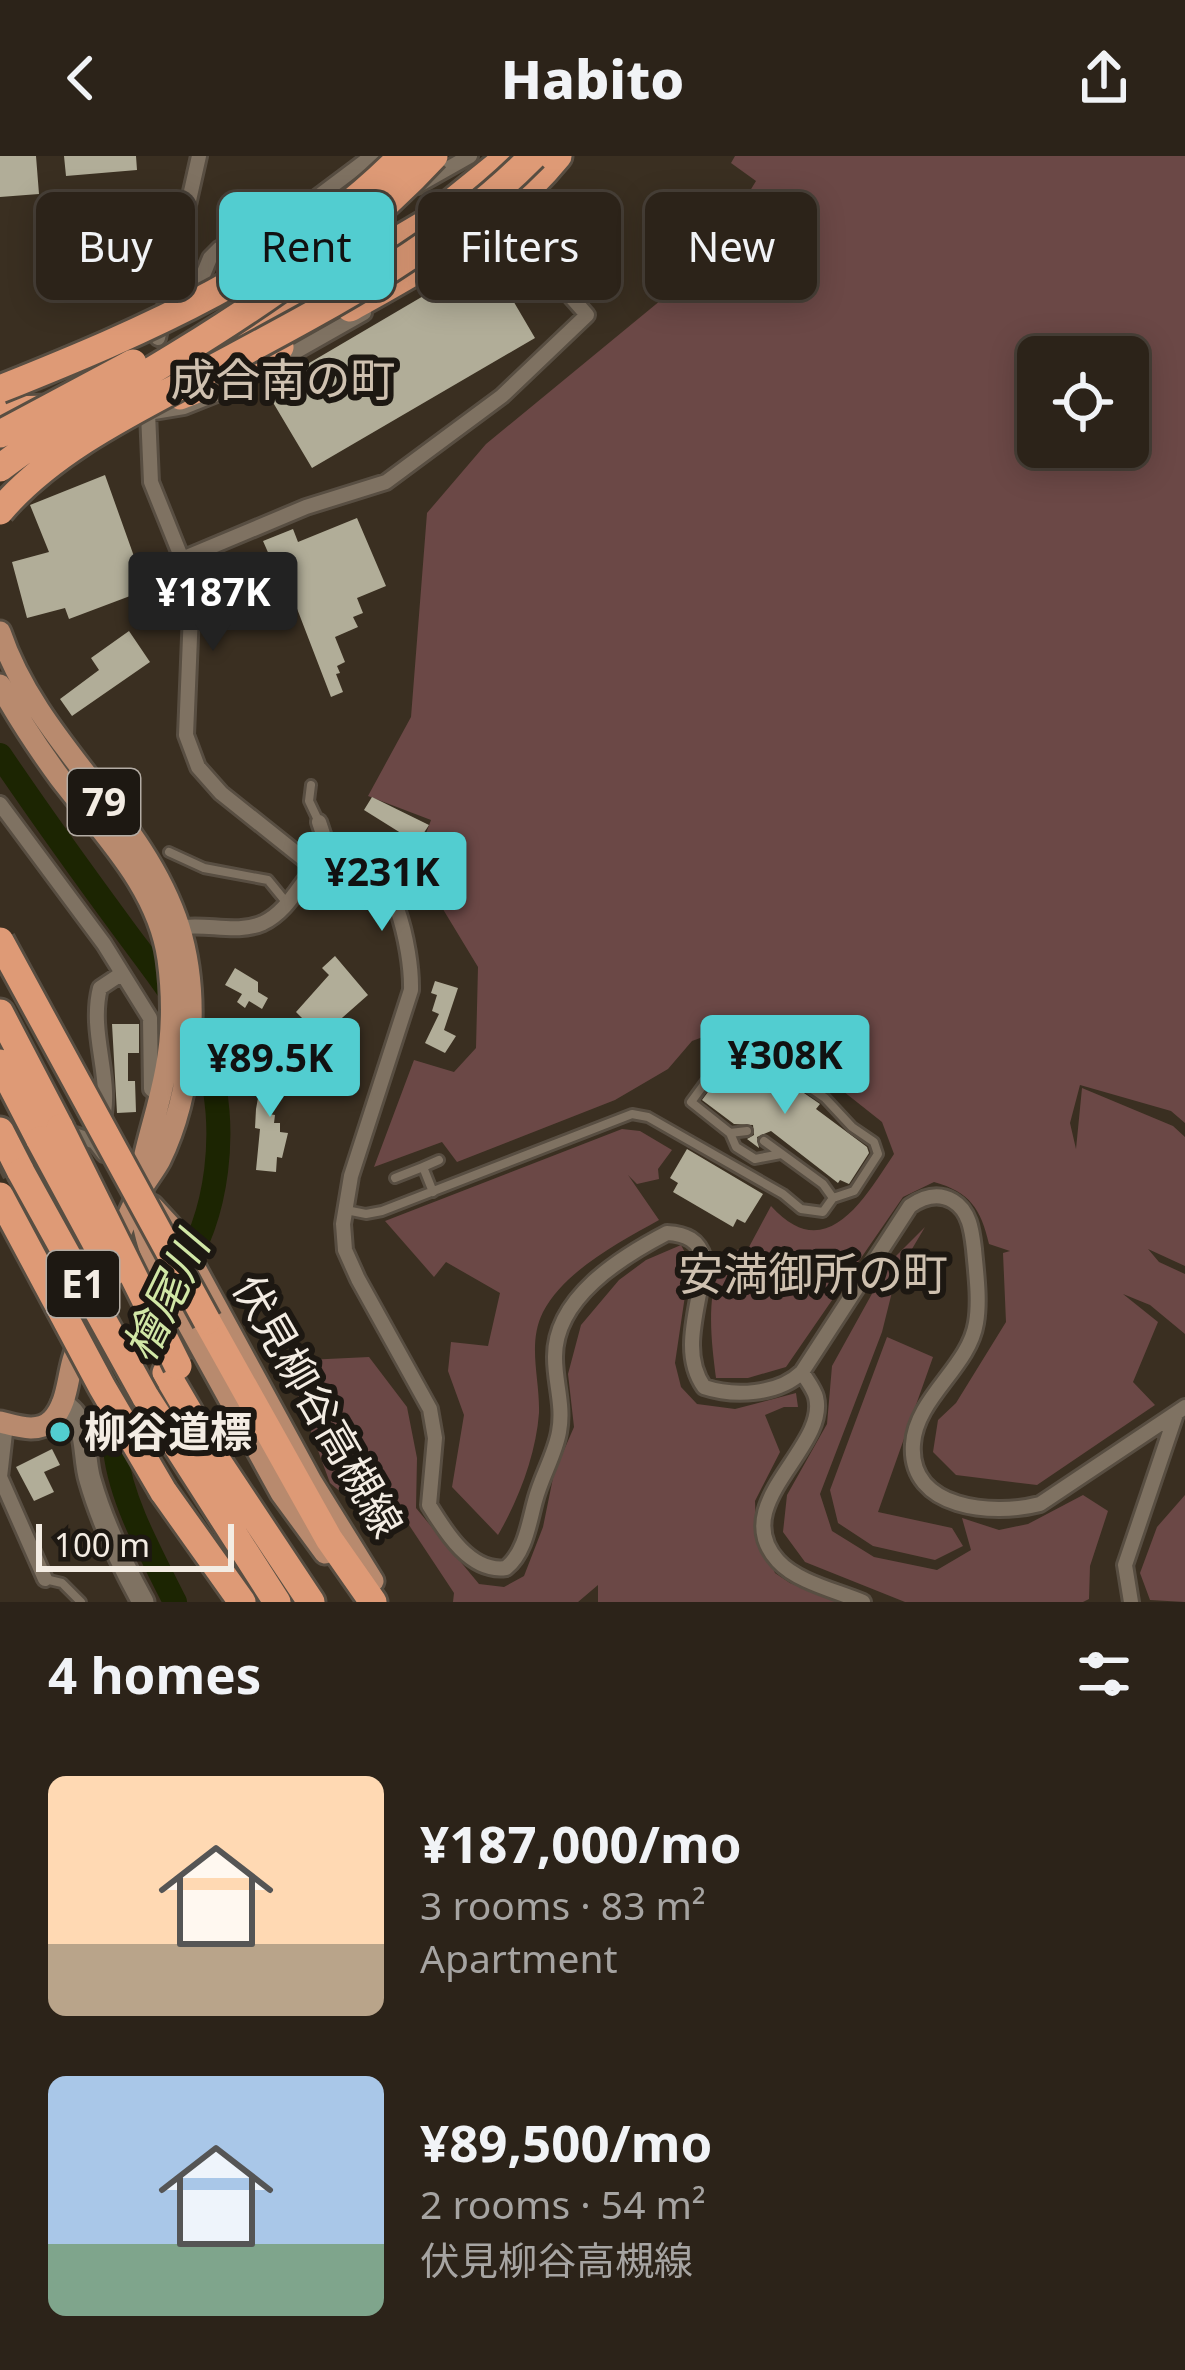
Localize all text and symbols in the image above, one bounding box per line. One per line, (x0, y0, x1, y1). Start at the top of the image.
text: Habito (501, 41, 684, 115)
icon: back (48, 45, 114, 111)
icon: share (1071, 45, 1137, 111)
chip: Buy (36, 192, 195, 300)
chip: Rent (219, 192, 394, 300)
chip: Filters (418, 192, 621, 300)
chip: New (645, 192, 817, 300)
map controls (1017, 336, 1149, 468)
button: locate (1017, 336, 1149, 468)
district label: 成合南の町 (170, 348, 396, 409)
pin: ¥187K (129, 552, 297, 654)
text: ¥187K (155, 564, 271, 617)
road number: 79 (68, 769, 140, 835)
pin: ¥231K (298, 832, 466, 934)
text: ¥231K (324, 844, 440, 897)
pin: ¥308K (701, 1015, 869, 1117)
pin: ¥89.5K (172, 1018, 368, 1120)
text: ¥308K (727, 1027, 843, 1080)
text: ¥89.5K (207, 1030, 333, 1083)
water label: 檜尾川 (108, 1219, 223, 1370)
district label: 安満御所の町 (678, 1242, 948, 1303)
road number: E1 (47, 1251, 119, 1317)
street label: 伏見柳谷高槻線 (221, 1264, 417, 1547)
place label: 柳谷道標 (84, 1402, 252, 1459)
marker: 柳谷道標 (47, 1419, 73, 1445)
scale bar (36, 1518, 234, 1571)
text: 100 m (54, 1522, 150, 1567)
text: 4 homes (48, 1639, 261, 1709)
icon: filters (1071, 1641, 1137, 1707)
text: ¥187,000/mo (420, 1808, 742, 1878)
icon: home (144, 1824, 288, 1968)
text: 3 rooms · 83 m² (420, 1878, 706, 1931)
text: Apartment (420, 1931, 618, 1984)
text: ¥89,500/mo (420, 2107, 712, 2177)
icon: home (144, 2124, 288, 2268)
text: 2 rooms · 54 m² (420, 2177, 706, 2230)
text: 伏見柳谷高槻線 (420, 2233, 693, 2286)

